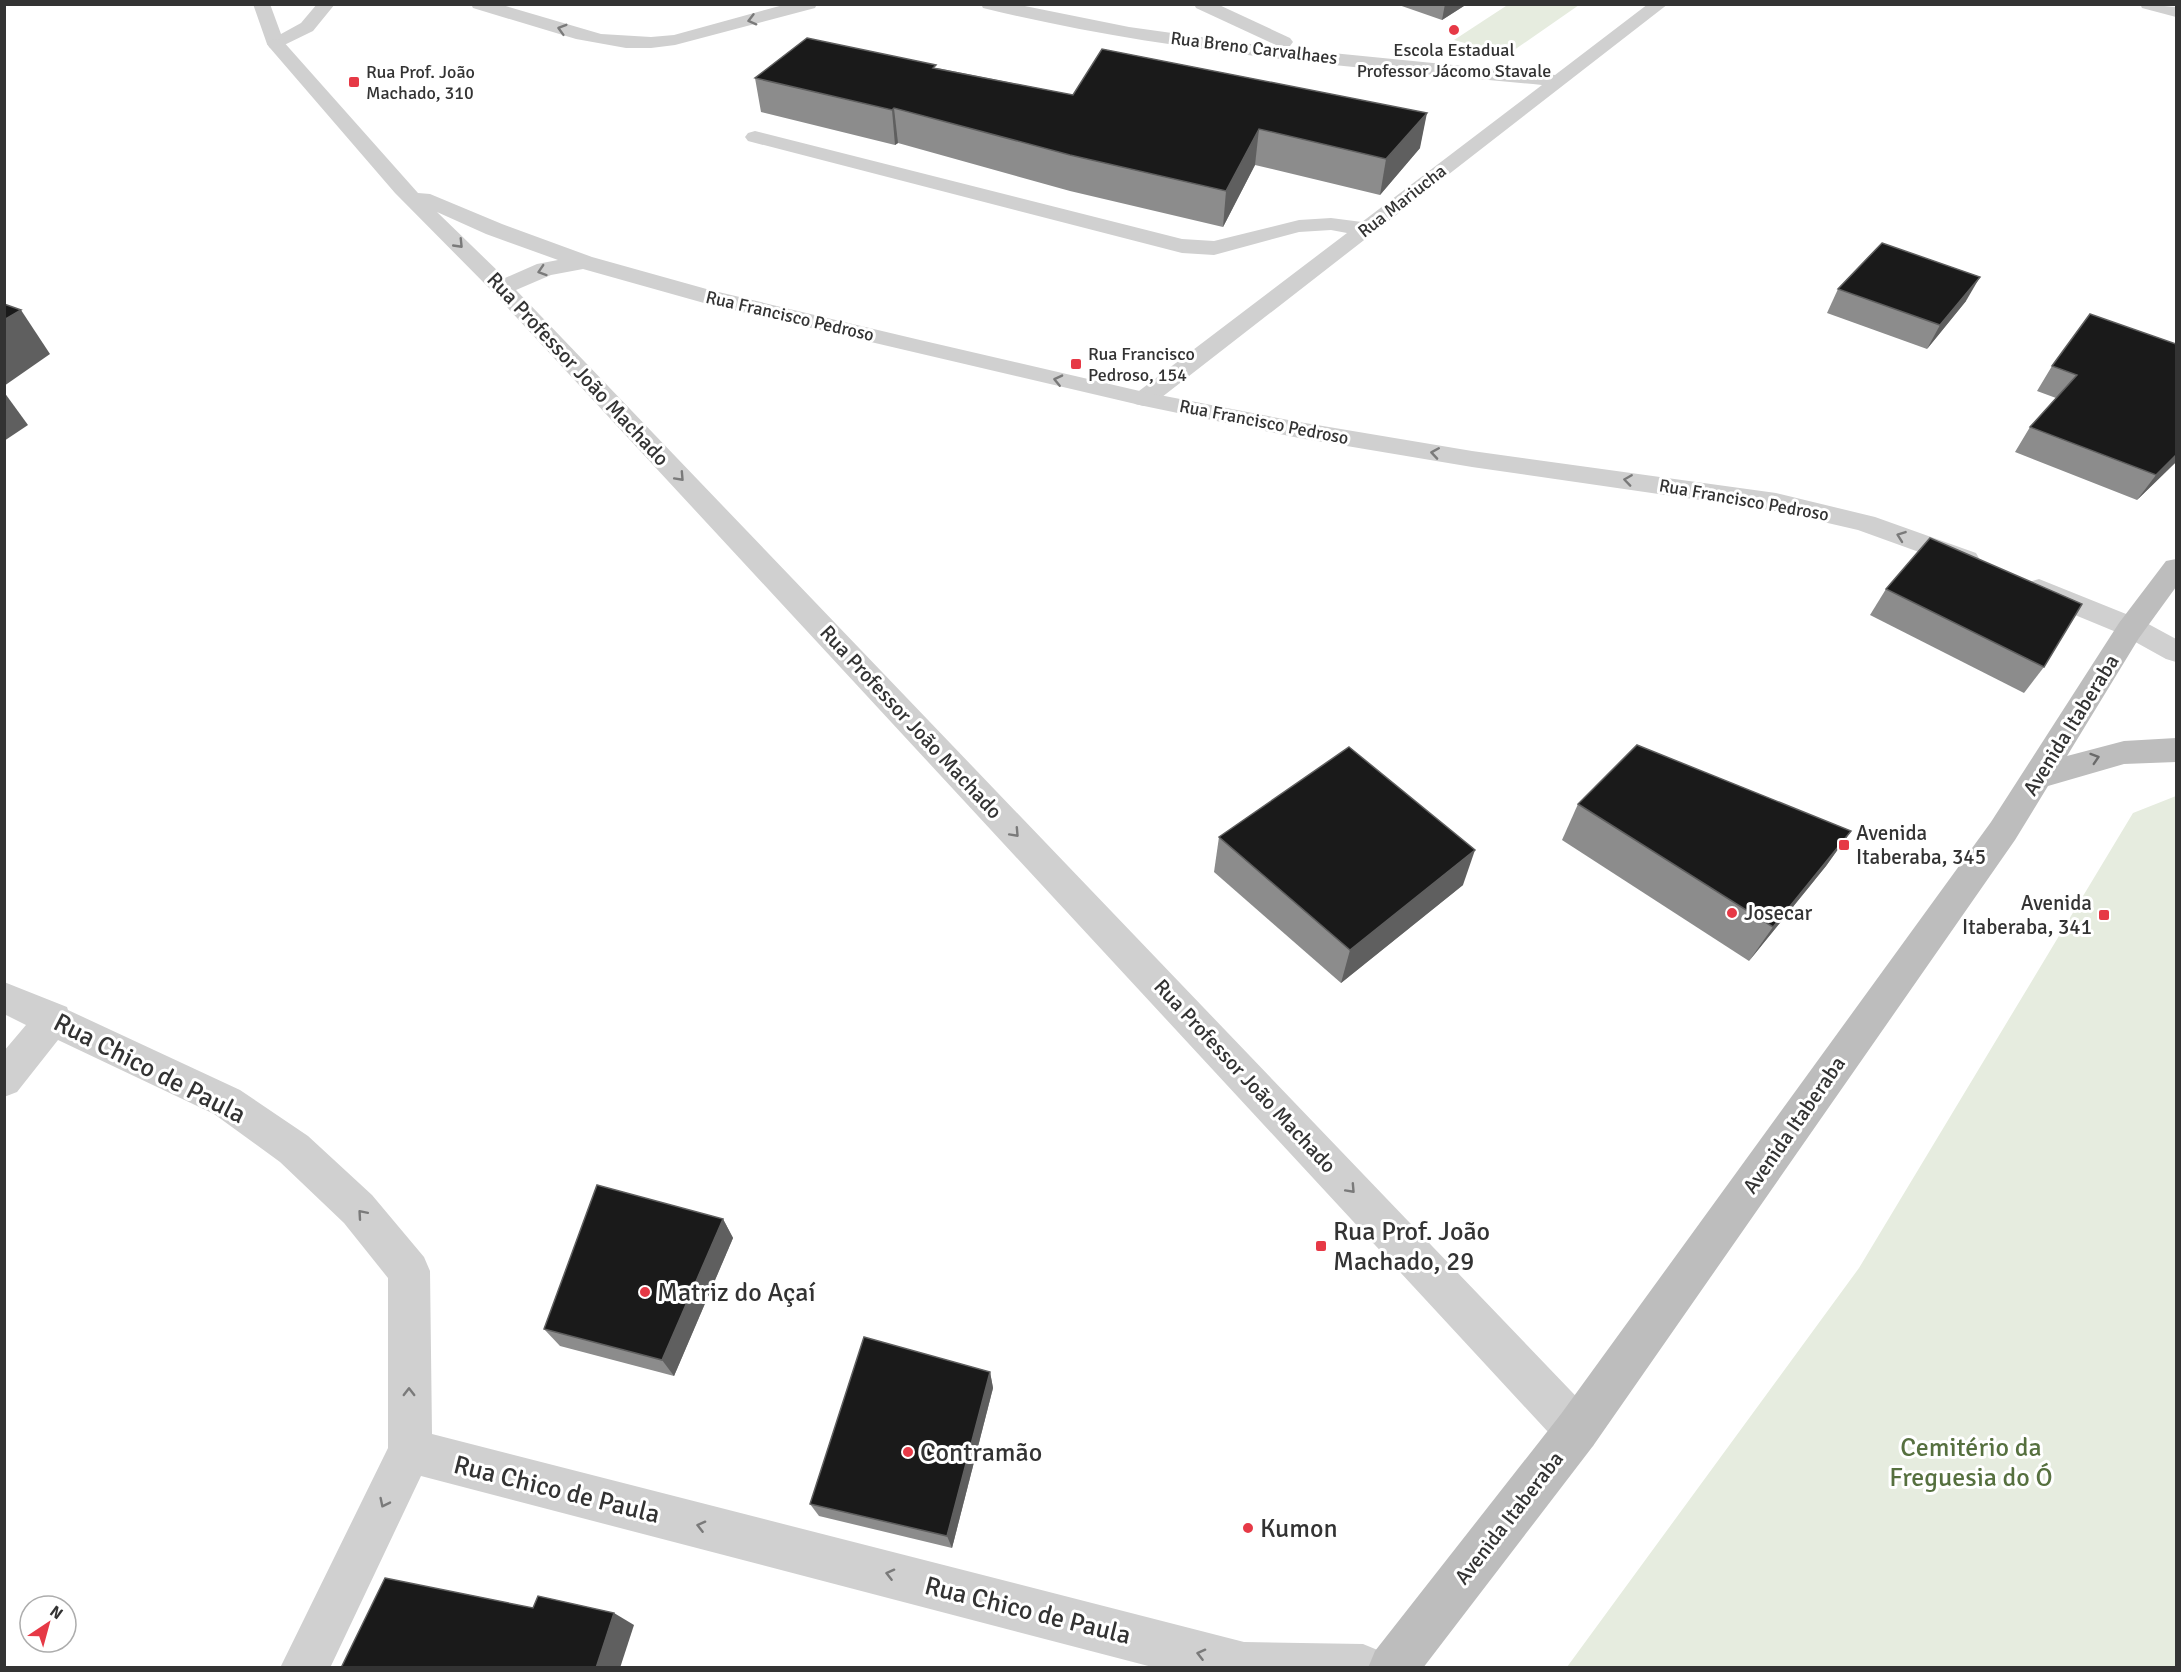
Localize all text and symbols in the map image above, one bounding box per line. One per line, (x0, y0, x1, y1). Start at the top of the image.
one-way arrow (747, 12, 757, 25)
marker: Escola Estadual Professor Jácomo Stavale (1447, 23, 1461, 37)
one-way arrow (557, 24, 568, 36)
street label: Rua Breno Carvalhaes (1169, 27, 1339, 69)
place label: Escola Estadual Professor Jácomo Stavale (1357, 39, 1551, 82)
place label: Rua Prof. João Machado, 310 (366, 61, 475, 104)
marker: Rua Prof. João Machado, 310 (347, 75, 361, 89)
street label: Rua Mariucha (1353, 160, 1451, 242)
one-way arrow (451, 237, 462, 248)
one-way arrow (537, 264, 548, 276)
street label: Rua Professor João Machado (481, 267, 675, 471)
street label: Rua Francisco Pedroso (704, 286, 876, 346)
place label: Rua Francisco Pedroso, 154 (1088, 343, 1195, 386)
marker: Rua Francisco Pedroso, 154 (1069, 357, 1083, 371)
one-way arrow (1053, 374, 1063, 387)
street label: Rua Francisco Pedroso (1177, 395, 1351, 449)
one-way arrow (1430, 447, 1440, 460)
one-way arrow (673, 470, 684, 481)
street label: Rua Francisco Pedroso (1657, 474, 1831, 526)
one-way arrow (1624, 475, 1633, 487)
one-way arrow (1896, 530, 1907, 543)
street label: Rua Professor João Machado (814, 620, 1008, 824)
street label: Avenida Itaberaba (2017, 650, 2125, 800)
one-way arrow (2089, 753, 2100, 766)
place label: Avenida Itaberaba, 345 (1856, 820, 1986, 870)
one-way arrow (1008, 826, 1019, 837)
marker: Avenida Itaberaba, 345 (1837, 838, 1851, 852)
place label: Avenida Itaberaba, 341 (1962, 890, 2092, 940)
place label: Josecar (1744, 900, 1813, 926)
marker: Josecar (1725, 906, 1739, 920)
marker: Avenida Itaberaba, 341 (2097, 908, 2111, 922)
street label: Rua Professor João Machado (1148, 974, 1342, 1178)
street label: Rua Chico de Paula (48, 1007, 251, 1131)
street label: Avenida Itaberaba (1737, 1051, 1851, 1199)
one-way arrow (1344, 1182, 1355, 1192)
one-way arrow (358, 1210, 369, 1221)
place label: Rua Prof. João Machado, 29 (1333, 1216, 1490, 1278)
marker: Rua Prof. João Machado, 29 (1314, 1239, 1328, 1253)
place label: Matriz do Açaí (657, 1277, 816, 1309)
marker: Matriz do Açaí (638, 1285, 652, 1299)
one-way arrow (403, 1388, 415, 1397)
park label: Cemitério da Freguesia do Ó (1889, 1432, 2053, 1494)
place label: Contramão (920, 1437, 1042, 1469)
marker: Contramão (901, 1445, 915, 1459)
street label: Avenida Itaberaba (1449, 1446, 1569, 1590)
street label: Rua Chico de Paula (450, 1449, 663, 1531)
one-way arrow (380, 1497, 391, 1508)
place label: Kumon (1260, 1513, 1338, 1545)
one-way arrow (696, 1520, 706, 1533)
marker: Kumon (1241, 1521, 1255, 1535)
one-way arrow (885, 1569, 895, 1582)
street label: Rua Chico de Paula (921, 1570, 1134, 1652)
north arrow (18, 1594, 78, 1654)
text: N (46, 1601, 67, 1624)
one-way arrow (1196, 1649, 1206, 1662)

